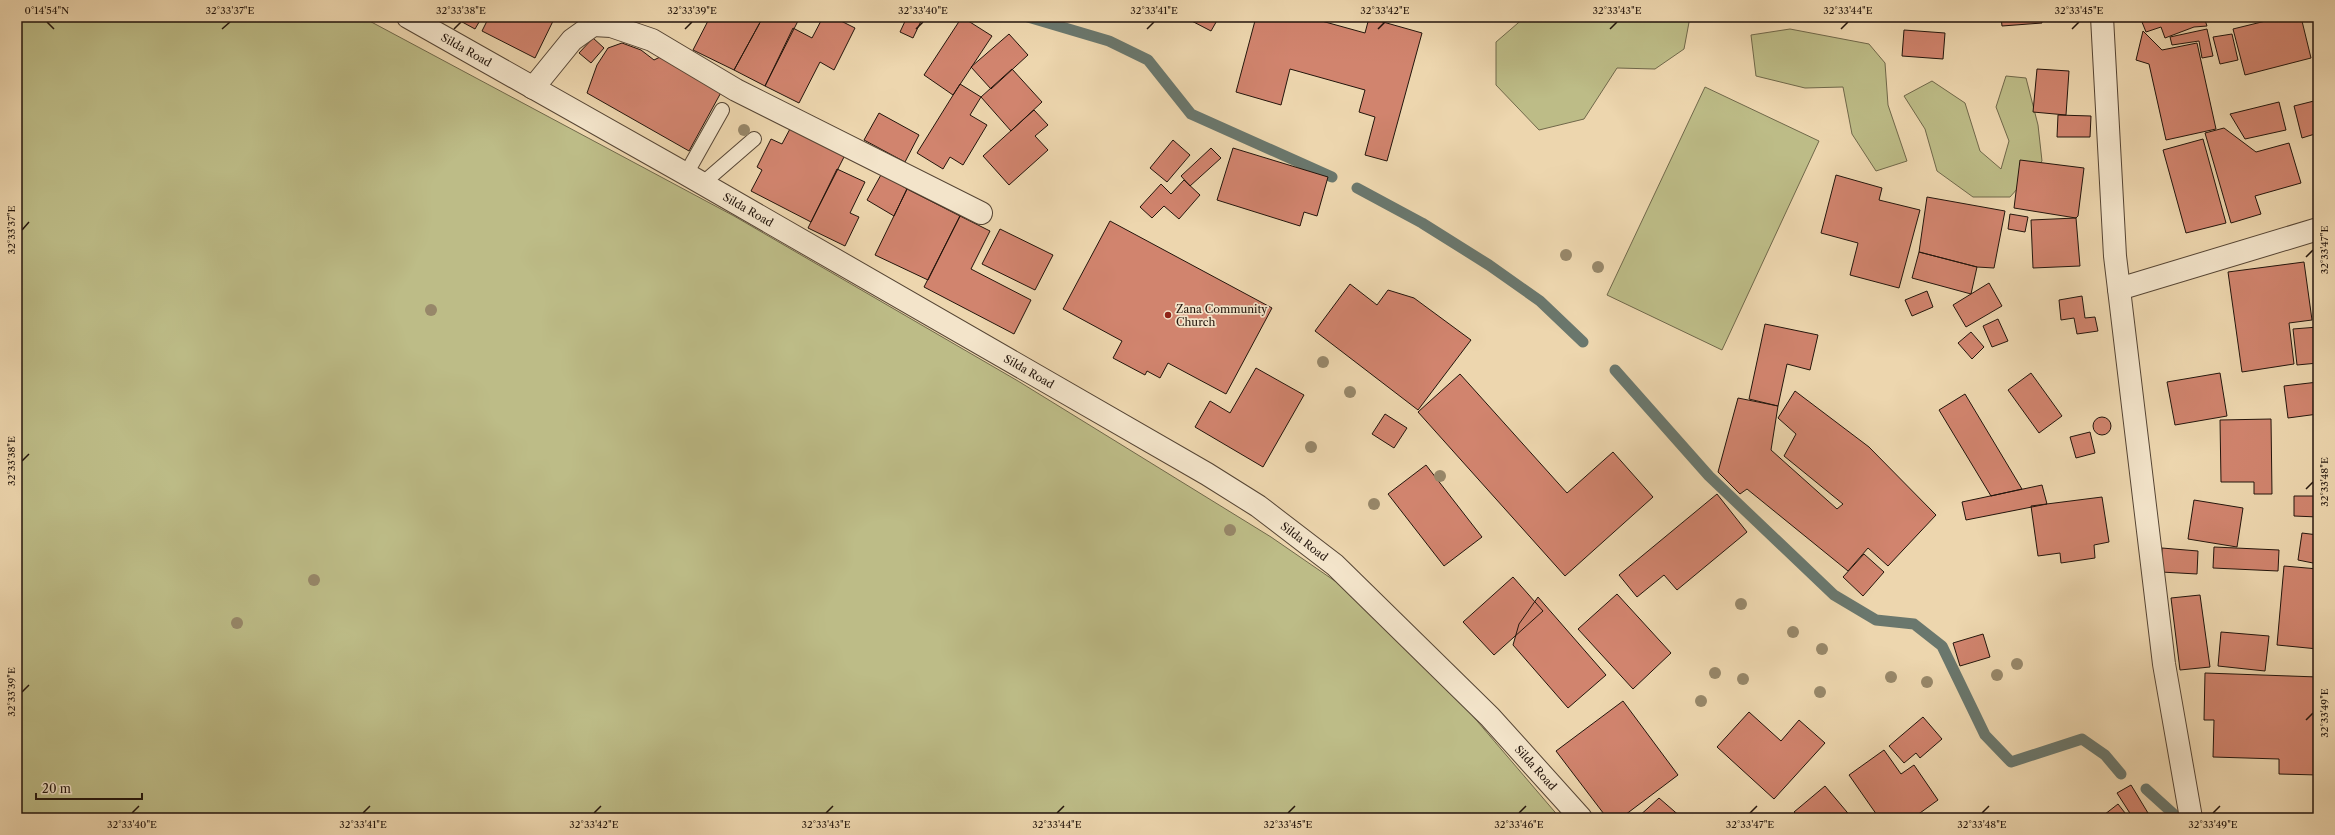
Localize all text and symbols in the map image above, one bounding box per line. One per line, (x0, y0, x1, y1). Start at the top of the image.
text: 0°14'54"N (25, 4, 69, 17)
text: 32°33'37"E (206, 4, 254, 17)
text: 32°33'38"E (436, 4, 486, 17)
text: 32°33'39"E (667, 4, 717, 17)
text: 32°33'40"E (898, 4, 948, 17)
text: 32°33'41"E (1130, 4, 1178, 17)
text: 32°33'42"E (1360, 4, 1410, 17)
text: 32°33'43"E (1592, 4, 1642, 17)
text: 32°33'44"E (1823, 4, 1873, 17)
text: 32°33'45"E (2054, 4, 2104, 17)
street label: Silda Road (439, 30, 494, 70)
street label: Silda Road (720, 190, 776, 230)
text: 32°33'37"E (5, 206, 18, 254)
text: 32°33'47"E (2318, 226, 2331, 274)
place label: Zana Community Church (1176, 302, 1268, 329)
marker: Zana Community Church (1163, 310, 1173, 320)
street label: Silda Road (1001, 351, 1057, 392)
text: 32°33'38"E (5, 436, 18, 486)
text: 32°33'48"E (2318, 457, 2331, 507)
street label: Silda Road (1278, 519, 1331, 564)
text: 32°33'39"E (5, 667, 18, 717)
text: 32°33'49"E (2318, 688, 2331, 738)
street label: Silda Road (1512, 742, 1560, 793)
scale bar (36, 775, 142, 801)
text: 20 m (42, 781, 71, 796)
text: 32°33'40"E (107, 818, 157, 831)
text: 32°33'41"E (339, 818, 387, 831)
text: 32°33'42"E (569, 818, 619, 831)
text: 32°33'43"E (801, 818, 851, 831)
text: 32°33'44"E (1032, 818, 1082, 831)
text: 32°33'45"E (1263, 818, 1313, 831)
text: 32°33'46"E (1494, 818, 1544, 831)
text: 32°33'47"E (1726, 818, 1774, 831)
text: 32°33'48"E (1957, 818, 2007, 831)
text: 32°33'49"E (2188, 818, 2238, 831)

